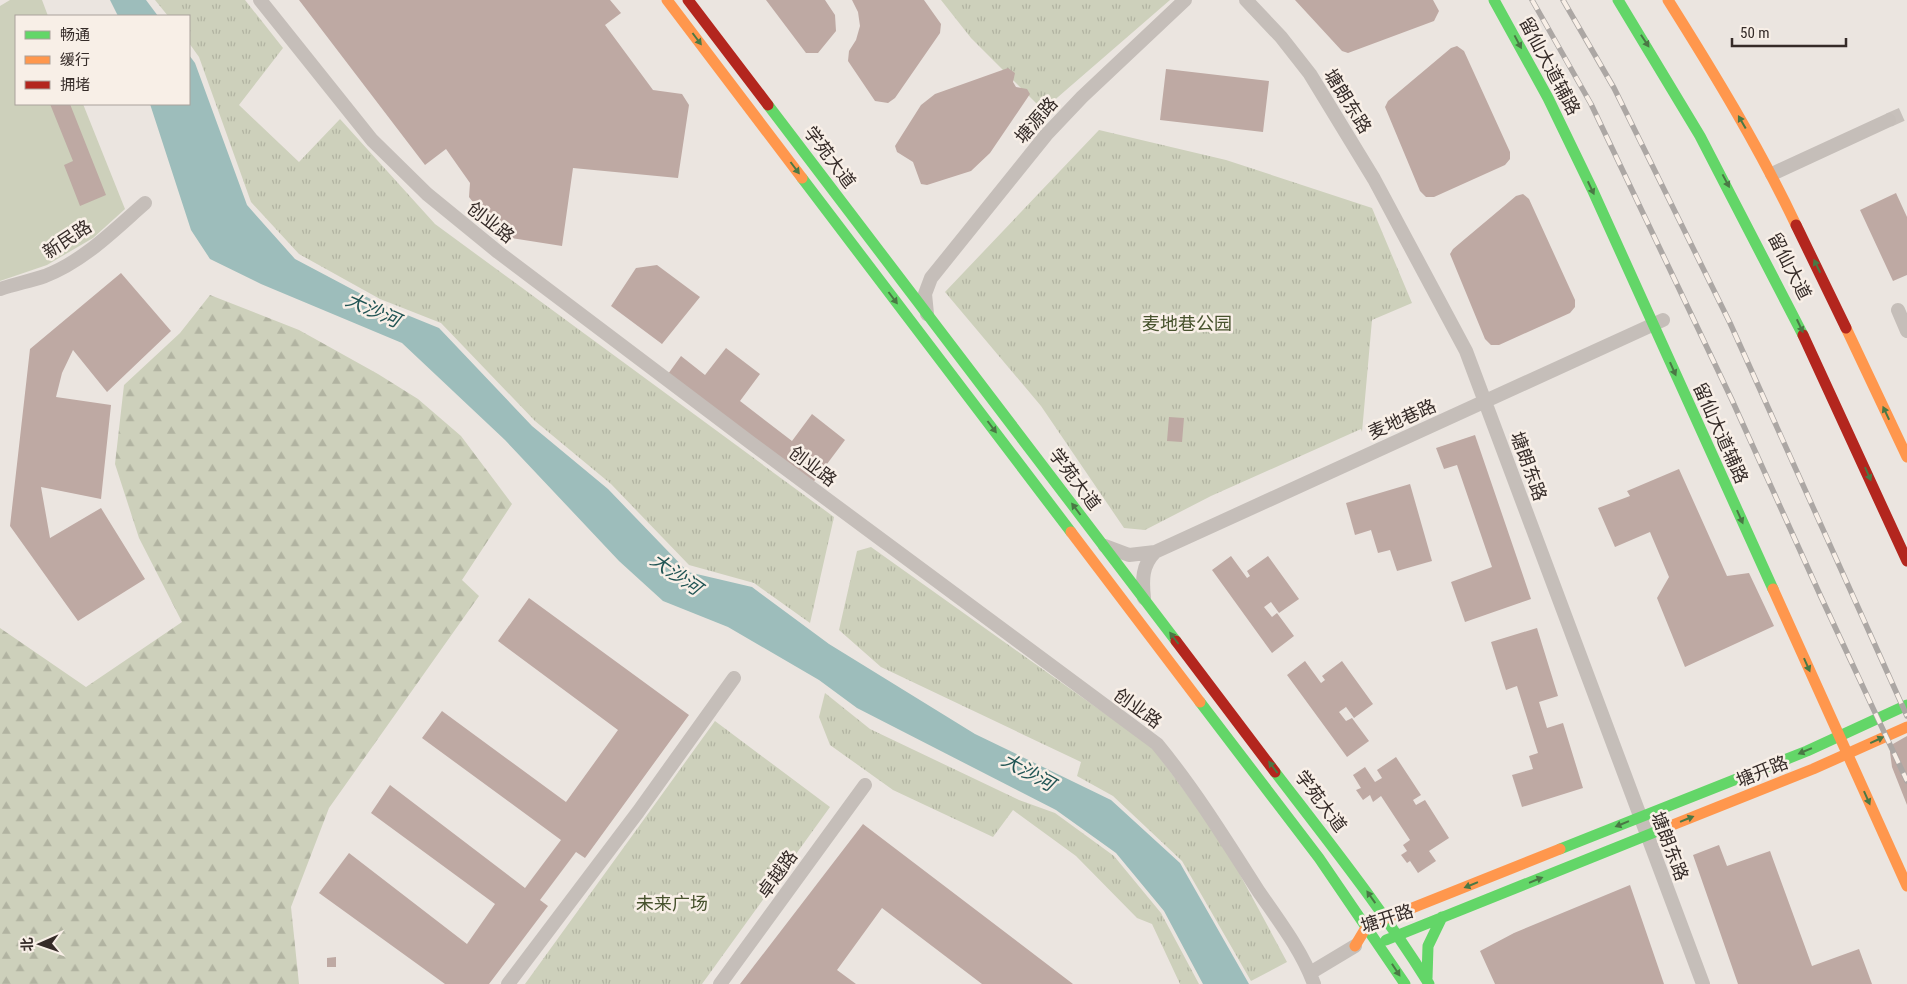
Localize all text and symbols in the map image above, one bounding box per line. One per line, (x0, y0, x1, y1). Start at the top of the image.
street label: 留仙大道辅路 (1515, 13, 1585, 119)
legend (15, 15, 190, 105)
scale bar (1732, 15, 1846, 47)
text: 50 m (1740, 24, 1770, 42)
text: 畅通 (60, 26, 90, 44)
one-way arrow (691, 32, 702, 45)
one-way arrow (1640, 34, 1649, 48)
one-way arrow (1514, 35, 1522, 50)
text: 缓行 (60, 51, 90, 69)
street label: 塘朗东路 (1320, 65, 1376, 137)
text: 拥堵 (60, 76, 90, 94)
street label: 塘源路 (1010, 93, 1062, 147)
one-way arrow (1738, 115, 1746, 130)
street label: 学苑大道 (800, 122, 860, 192)
one-way arrow (790, 161, 800, 175)
one-way arrow (1722, 174, 1730, 189)
one-way arrow (1587, 181, 1595, 195)
street label: 创业路 (463, 197, 519, 247)
street label: 新民路 (39, 215, 95, 263)
street label: 留仙大道 (1764, 229, 1816, 303)
one-way arrow (1813, 259, 1821, 274)
water label: 大沙河 (342, 288, 407, 334)
one-way arrow (888, 291, 899, 304)
park label: 麦地巷公园 (1142, 313, 1232, 334)
one-way arrow (1796, 319, 1804, 333)
one-way arrow (1670, 362, 1678, 376)
street label: 留仙大道辅路 (1689, 379, 1753, 487)
street label: 麦地巷路 (1365, 395, 1439, 443)
one-way arrow (1882, 406, 1890, 420)
one-way arrow (986, 420, 997, 433)
street label: 塘朗东路 (1507, 429, 1551, 503)
street label: 创业路 (785, 441, 841, 491)
street label: 学苑大道 (1045, 444, 1105, 514)
one-way arrow (1864, 467, 1872, 481)
one-way arrow (1070, 503, 1081, 516)
one-way arrow (1737, 510, 1745, 524)
water label: 大沙河 (646, 548, 709, 602)
one-way arrow (1169, 632, 1180, 645)
one-way arrow (1804, 658, 1812, 672)
street label: 创业路 (1110, 684, 1166, 732)
one-way arrow (1870, 736, 1884, 744)
one-way arrow (1797, 747, 1812, 755)
water label: 大沙河 (997, 748, 1062, 798)
street label: 塘开路 (1733, 751, 1791, 791)
one-way arrow (1268, 760, 1278, 774)
street label: 学苑大道 (1291, 766, 1351, 836)
one-way arrow (1864, 791, 1872, 805)
street label: 塘朗东路 (1647, 809, 1693, 883)
one-way arrow (1680, 815, 1694, 823)
one-way arrow (1615, 821, 1629, 829)
street label: 卓越路 (753, 846, 801, 902)
one-way arrow (1529, 875, 1543, 883)
one-way arrow (1464, 881, 1478, 889)
one-way arrow (1366, 890, 1376, 904)
park label: 未来广场 (636, 893, 708, 914)
street label: 塘开路 (1358, 900, 1416, 936)
north arrow (15, 919, 65, 969)
text: 北 (19, 937, 35, 952)
one-way arrow (1391, 963, 1401, 976)

